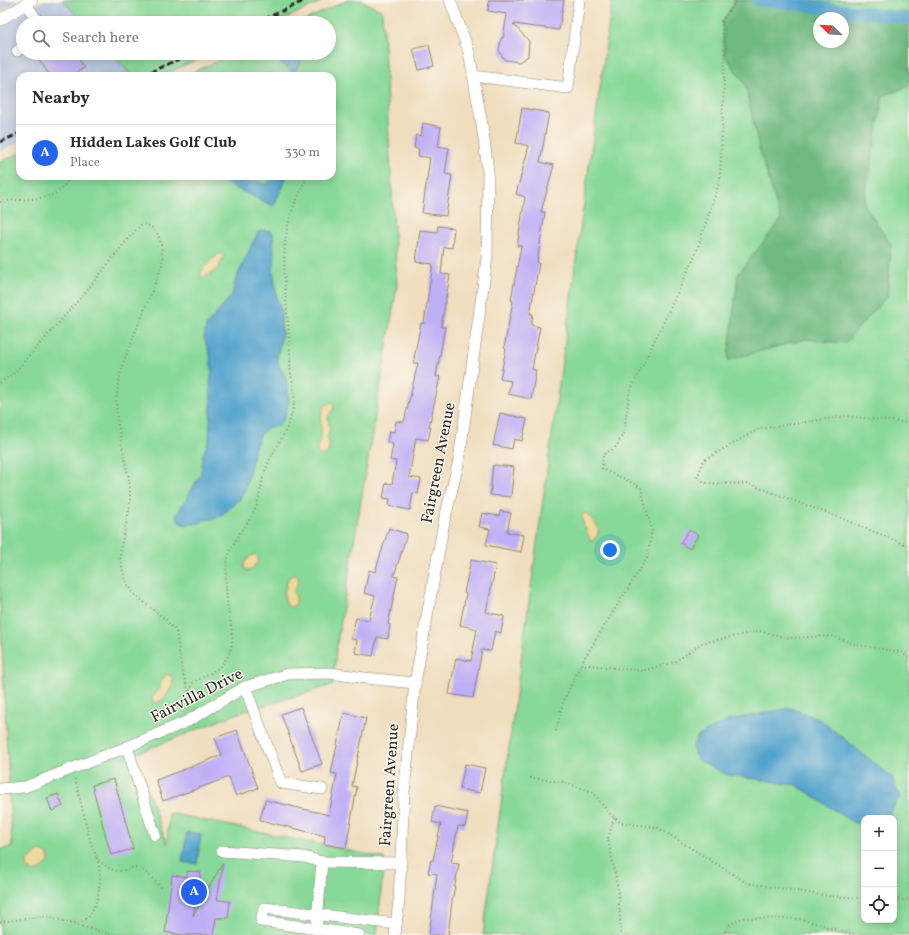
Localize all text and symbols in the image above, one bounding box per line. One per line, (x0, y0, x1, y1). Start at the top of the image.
north arrow (813, 12, 849, 48)
search box (16, 16, 336, 60)
icon: search (30, 27, 52, 49)
text: Search here (62, 28, 139, 49)
text: Nearby (32, 87, 90, 110)
text: Hidden Lakes Golf Club (70, 133, 237, 154)
text: A (40, 144, 50, 162)
text: 330 m (285, 144, 320, 162)
text: Place (70, 154, 100, 172)
street label: Fairgreen Avenue (416, 401, 462, 525)
your location (600, 540, 620, 560)
street label: Fairvilla Drive (147, 663, 247, 729)
street label: Fairgreen Avenue (375, 723, 405, 847)
map controls (861, 815, 897, 923)
button: + (861, 815, 897, 851)
button: − (861, 851, 897, 887)
pin: A (181, 877, 207, 907)
button: locate (861, 887, 897, 923)

